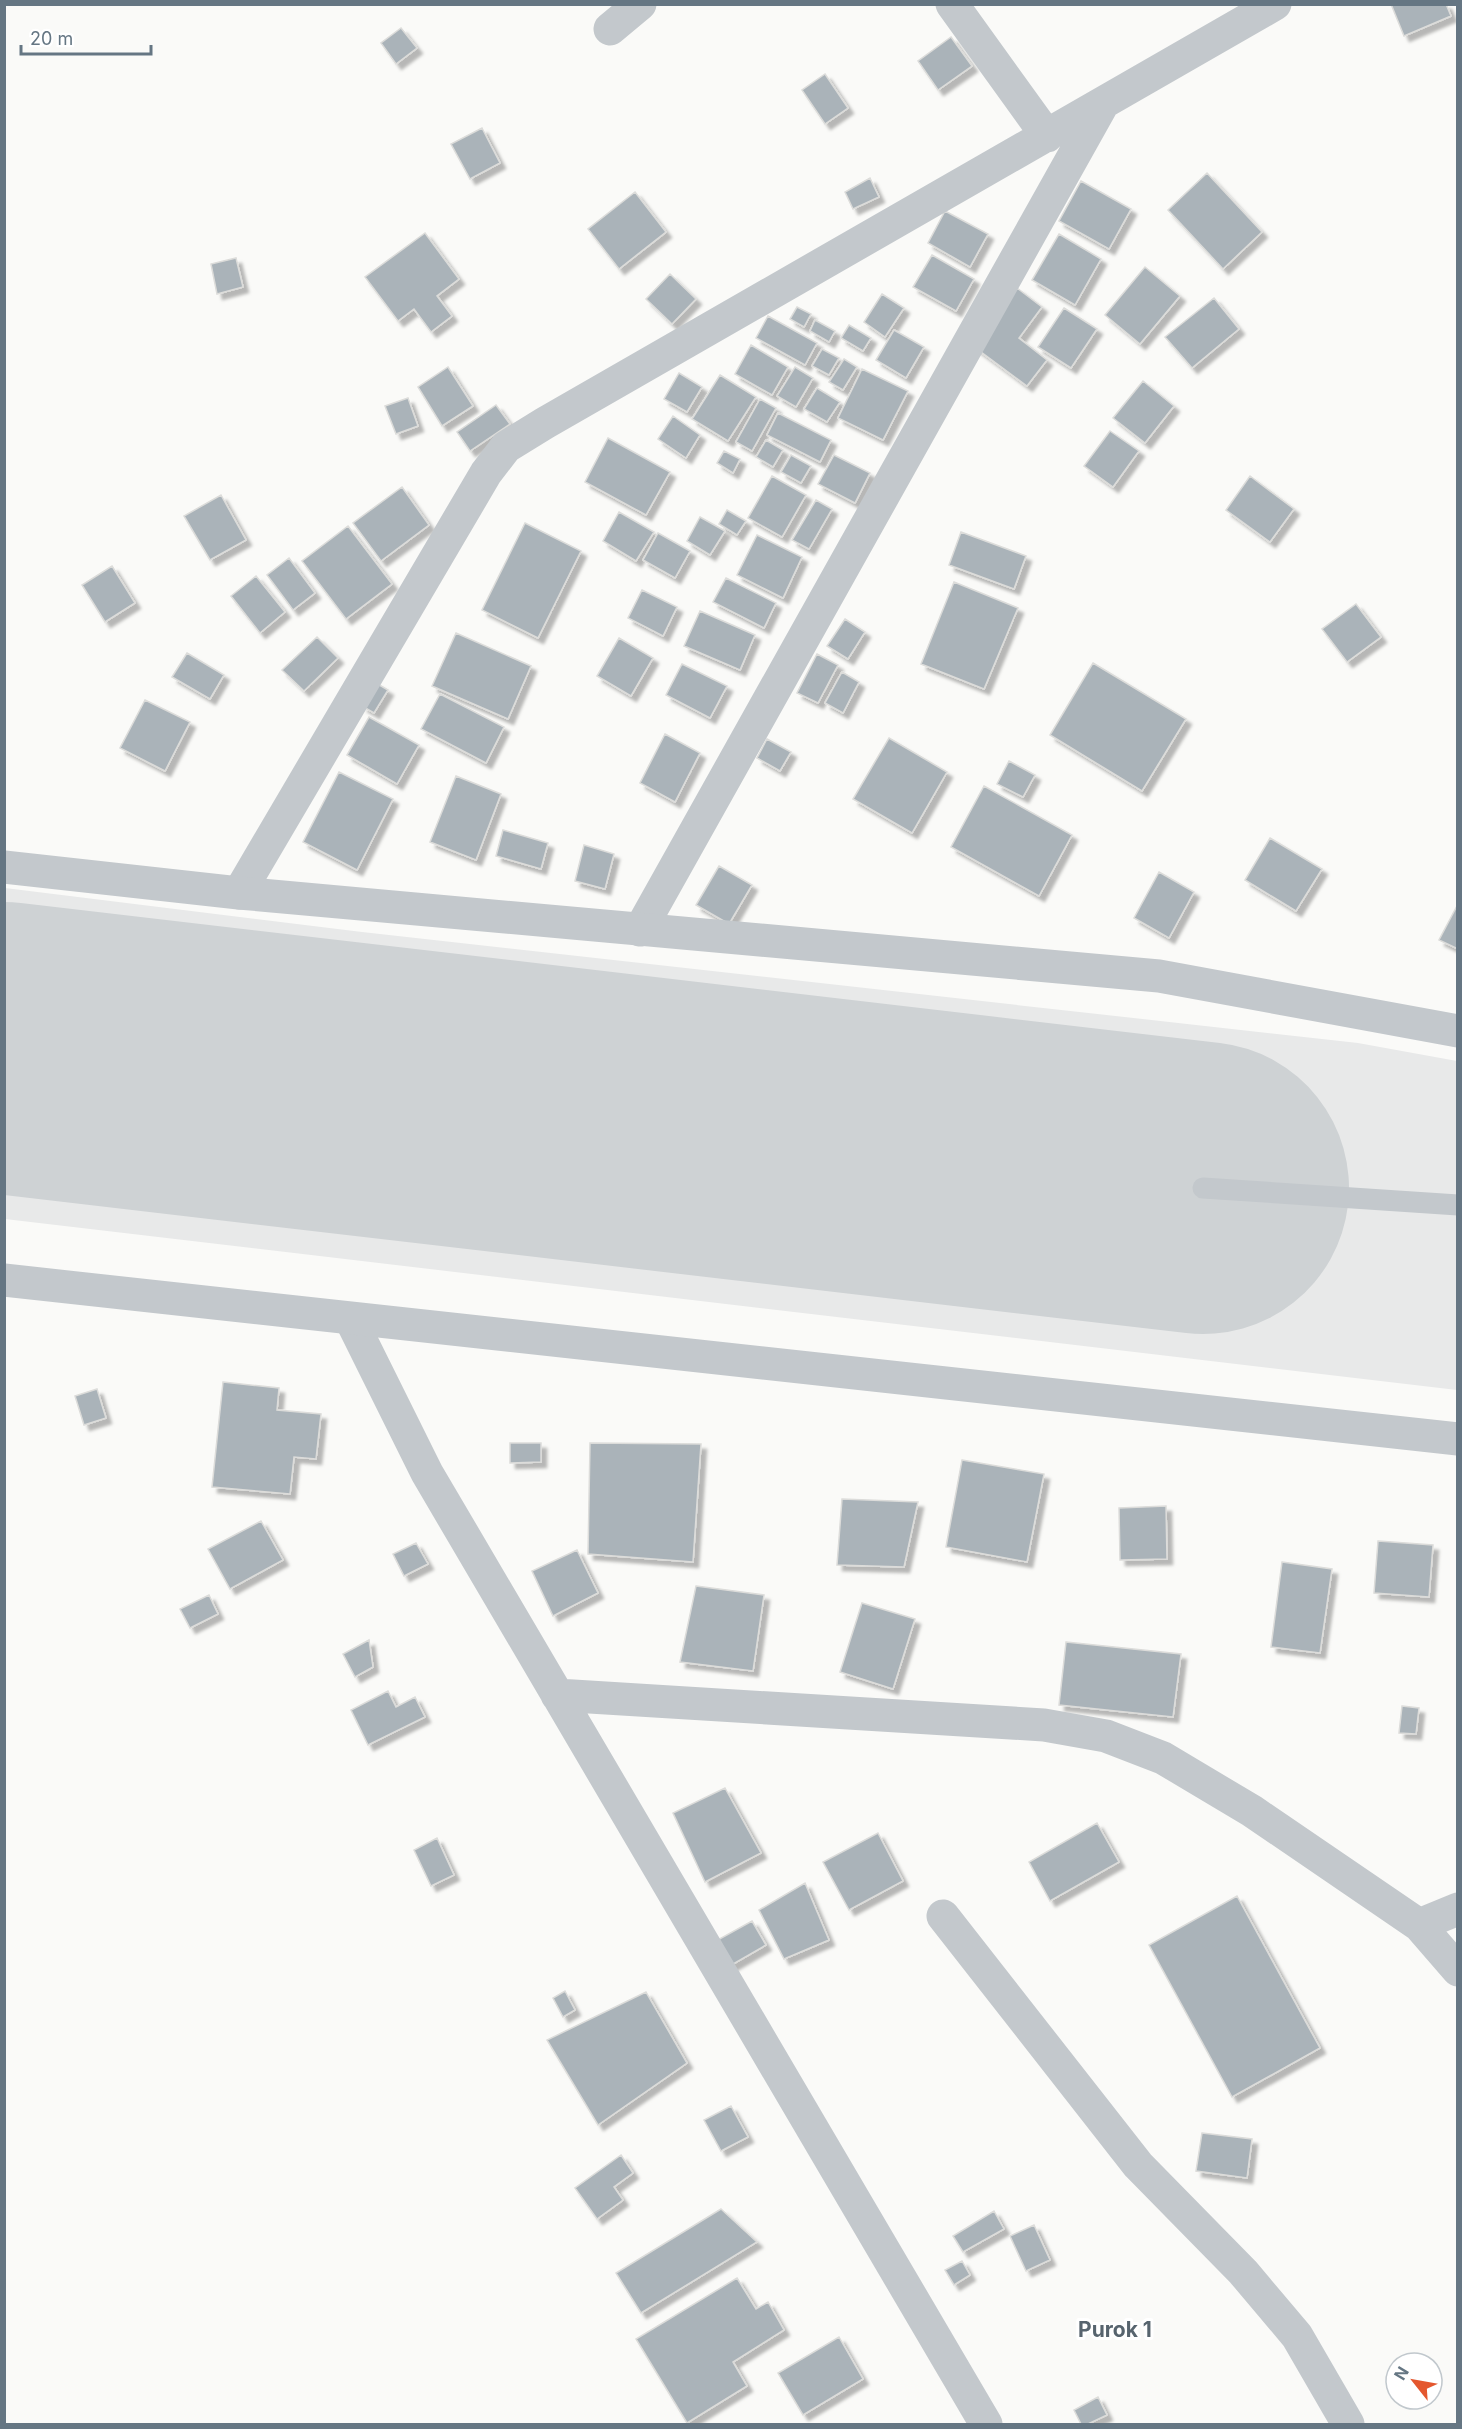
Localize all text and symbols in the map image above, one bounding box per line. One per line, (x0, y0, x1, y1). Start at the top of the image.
scale bar (21, 18, 152, 56)
text: 20 m (30, 28, 73, 49)
district label: Purok 1 (1078, 2317, 1152, 2342)
north arrow (1384, 2351, 1444, 2411)
text: N (1389, 2363, 1413, 2384)

